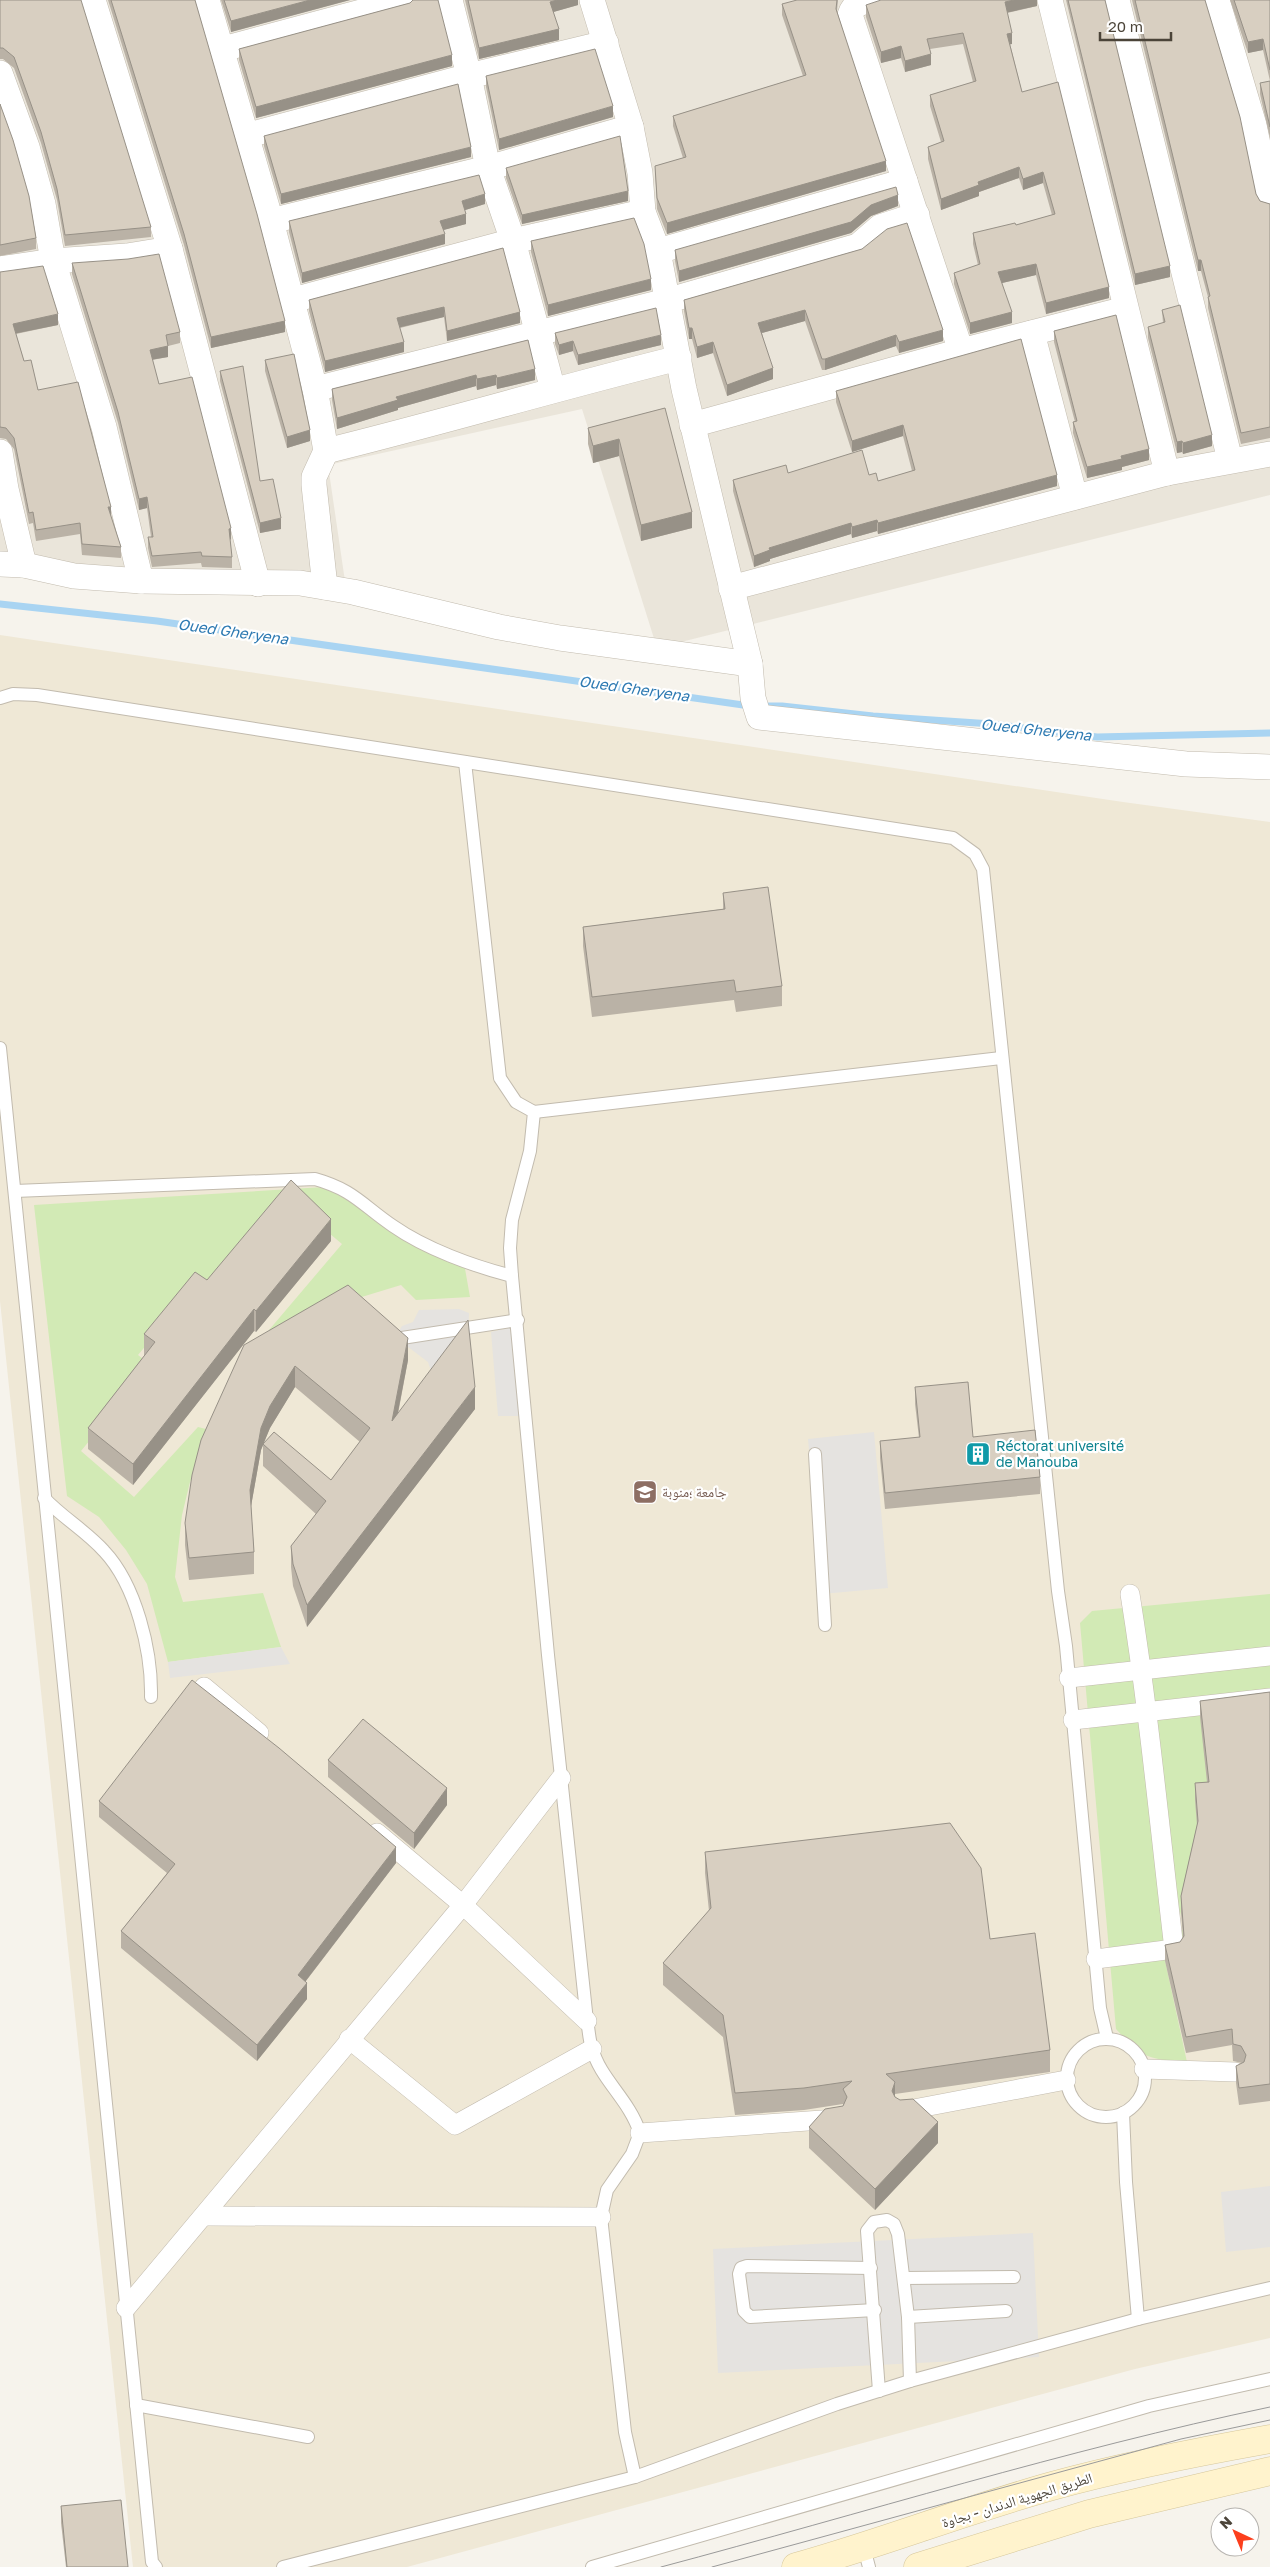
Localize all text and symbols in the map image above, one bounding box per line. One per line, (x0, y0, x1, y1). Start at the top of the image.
scale bar (1100, 10, 1171, 42)
text: 20 m (1108, 17, 1143, 35)
water label: Oued Gheryena (177, 614, 290, 649)
water label: Oued Gheryena (578, 671, 691, 706)
water label: Oued Gheryena (980, 714, 1093, 745)
place label: Réctorat université de Manouba (996, 1437, 1124, 1470)
building icon: Réctorat université de Manouba (965, 1441, 991, 1467)
school or university icon: جامعة ؛منوبة (632, 1479, 658, 1505)
place label: جامعة ؛منوبة (662, 1483, 727, 1501)
street label: الطريق الجهوية الدندان - بجاوة (940, 2469, 1095, 2532)
north arrow (1210, 2507, 1260, 2557)
text: N (1216, 2512, 1235, 2532)

